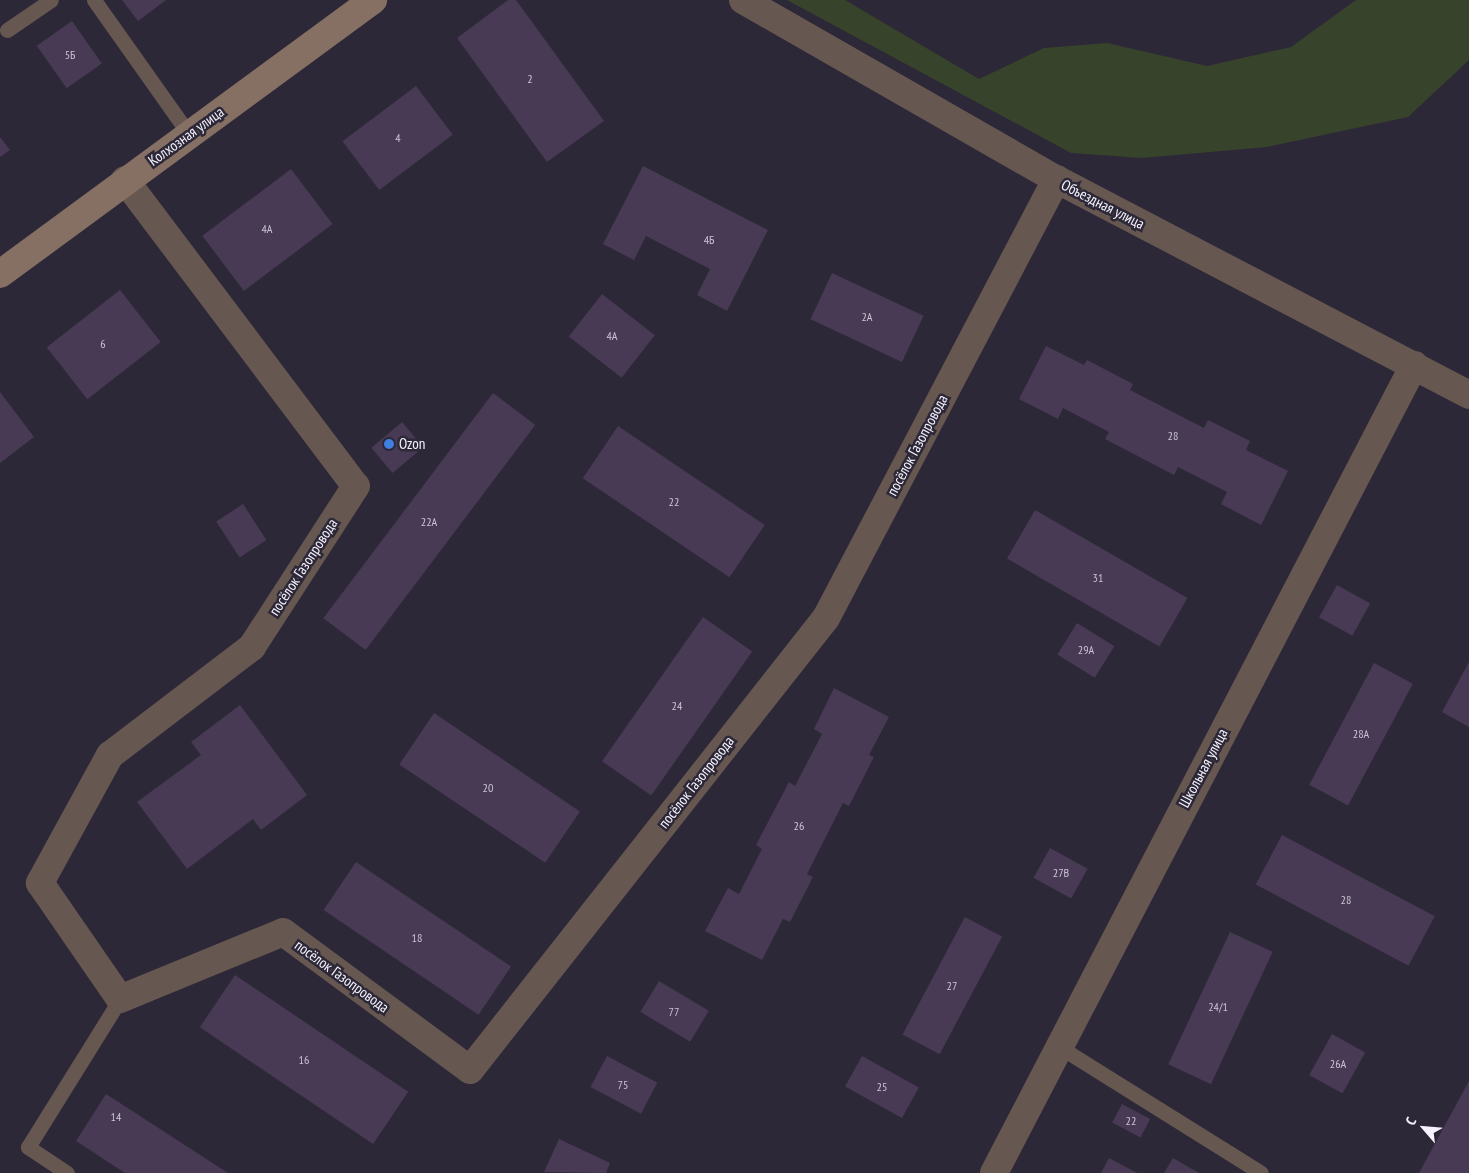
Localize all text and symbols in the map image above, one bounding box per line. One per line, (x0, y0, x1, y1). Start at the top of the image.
house number: 5Б (65, 48, 75, 62)
house number: 2 (527, 72, 533, 86)
street label: Колхозная улица (145, 103, 227, 169)
house number: 4 (395, 131, 401, 145)
street label: Объездная улица (1058, 175, 1148, 233)
house number: 4А (261, 222, 273, 236)
house number: 4Б (704, 233, 714, 247)
house number: 2А (861, 310, 873, 324)
house number: 4А (606, 329, 618, 343)
house number: 6 (100, 337, 106, 351)
street label: посёлок Газопровода (883, 391, 951, 499)
house number: 28 (1168, 429, 1178, 443)
place label: Ozon (399, 435, 425, 453)
marker: Ozon (383, 438, 395, 450)
house number: 22 (669, 495, 679, 509)
street label: посёлок Газопровода (265, 515, 341, 619)
house number: 22А (421, 515, 437, 529)
house number: 31 (1093, 571, 1103, 585)
house number: 29А (1078, 643, 1094, 657)
house number: 24 (672, 699, 682, 713)
street label: Школьная улица (1175, 726, 1231, 810)
house number: 28А (1353, 727, 1369, 741)
street label: посёлок Газопровода (654, 732, 738, 832)
house number: 20 (483, 781, 493, 795)
house number: 26 (794, 819, 804, 833)
house number: 27В (1053, 866, 1069, 880)
house number: 28 (1341, 893, 1351, 907)
house number: 18 (412, 931, 422, 945)
street label: посёлок Газопровода (291, 936, 393, 1016)
house number: 27 (947, 979, 957, 993)
house number: 24/1 (1208, 1000, 1228, 1014)
house number: 77 (669, 1005, 679, 1019)
house number: 16 (299, 1053, 309, 1067)
house number: 26А (1330, 1057, 1346, 1071)
house number: 75 (618, 1078, 628, 1092)
house number: 25 (877, 1080, 887, 1094)
north arrow (1399, 1103, 1449, 1153)
house number: 14 (111, 1110, 121, 1124)
house number: 22 (1126, 1114, 1136, 1128)
text: С (1401, 1114, 1420, 1128)

